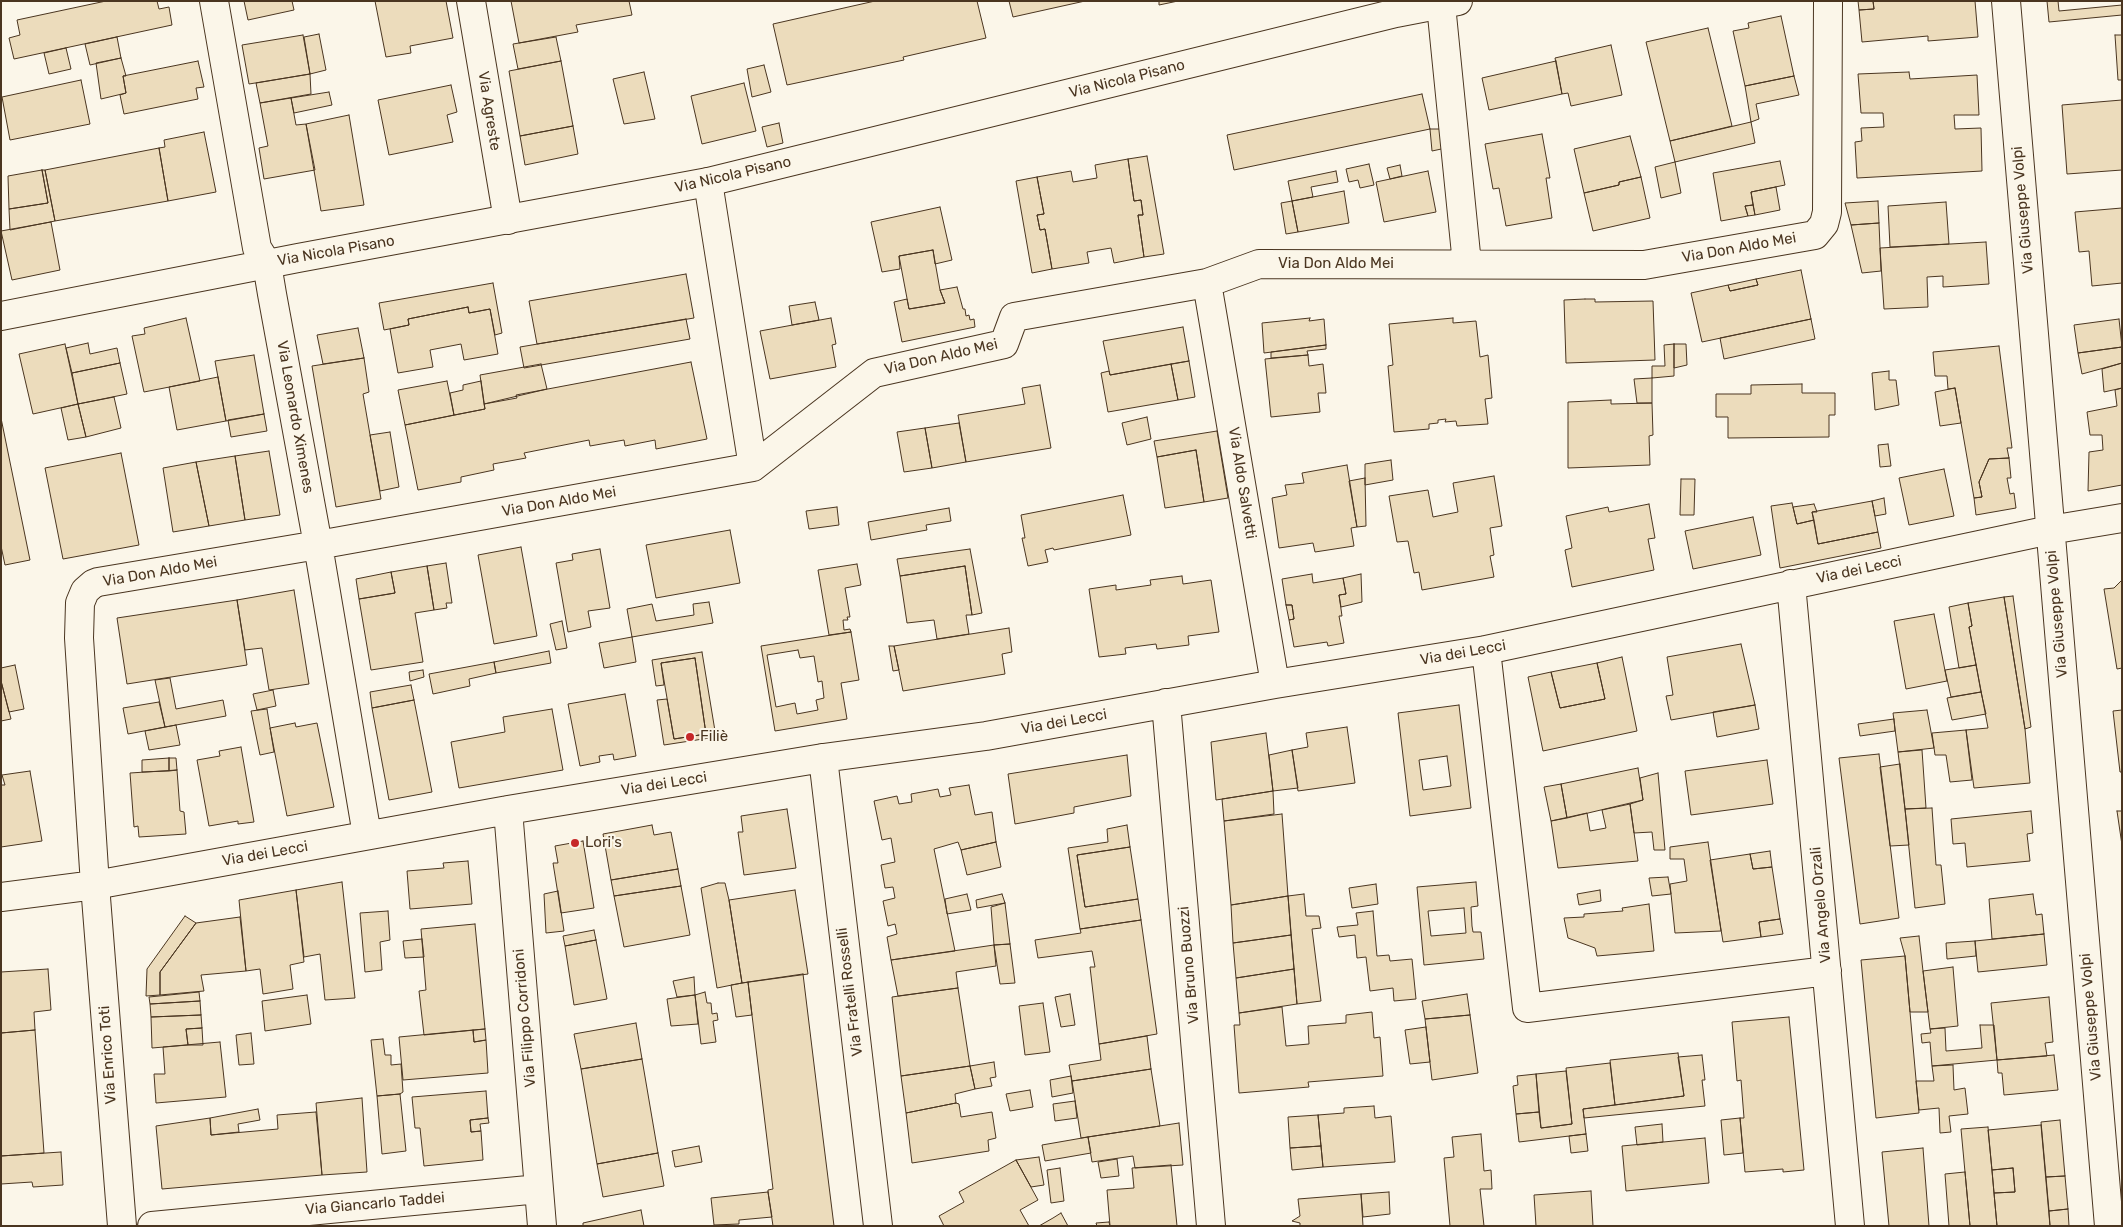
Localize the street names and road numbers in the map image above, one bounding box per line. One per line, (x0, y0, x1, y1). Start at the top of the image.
street label: Via Nicola Pisano (1067, 56, 1187, 102)
street label: Via Agreste (474, 70, 504, 152)
street label: Via Giuseppe Volpi (2008, 145, 2038, 275)
street label: Via Nicola Pisano (673, 153, 793, 197)
street label: Via Don Aldo Mei (1680, 229, 1798, 267)
street label: Via Nicola Pisano (276, 232, 396, 270)
street label: Via Don Aldo Mei (1278, 255, 1394, 273)
street label: Via Don Aldo Mei (883, 335, 999, 379)
street label: Via Leonardo Ximenes (273, 339, 317, 495)
street label: Via Aldo Salvetti (1224, 426, 1260, 540)
street label: Via Don Aldo Mei (500, 483, 618, 521)
street label: Via Giuseppe Volpi (2042, 549, 2072, 679)
street label: Via dei Lecci (1815, 552, 1903, 588)
street label: Via Don Aldo Mei (101, 553, 219, 591)
street label: Via dei Lecci (1419, 637, 1507, 669)
street label: Via dei Lecci (1020, 706, 1108, 738)
street label: Via dei Lecci (620, 768, 708, 800)
street label: Via dei Lecci (221, 838, 309, 870)
street label: Via Angelo Orzali (1807, 846, 1835, 964)
street label: Via Bruno Buozzi (1175, 905, 1203, 1025)
street label: Via Fratelli Rosselli (833, 927, 867, 1057)
street label: Via Filippo Corridoni (510, 948, 540, 1088)
street label: Via Giuseppe Volpi (2076, 952, 2106, 1082)
street label: Via Enrico Toti (96, 1005, 120, 1105)
street label: Via Giancarlo Taddei (304, 1189, 446, 1219)

